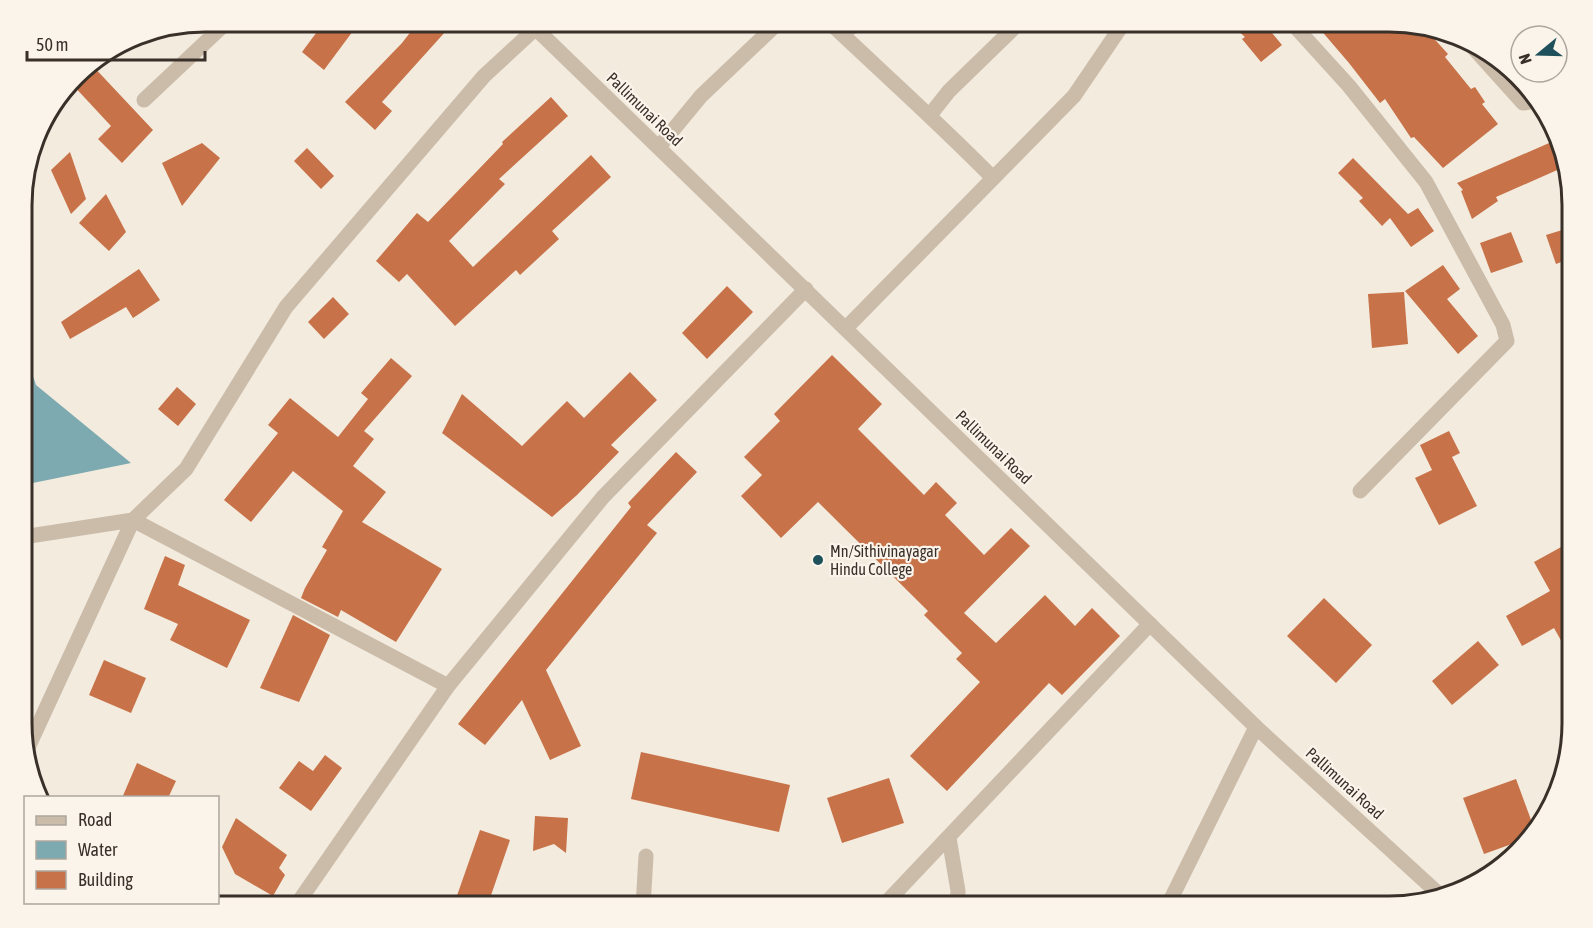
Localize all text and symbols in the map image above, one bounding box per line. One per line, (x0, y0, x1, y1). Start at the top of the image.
scale bar (27, 24, 206, 62)
north arrow (1509, 24, 1569, 84)
text: 50 m (36, 34, 68, 55)
text: N (1515, 51, 1535, 66)
street label: Pallimunai Road (604, 68, 686, 150)
street label: Pallimunai Road (953, 406, 1035, 488)
place label: Mn/Sithivinayagar Hindu College (830, 542, 939, 579)
marker: Mn/Sithivinayagar Hindu College (811, 553, 825, 567)
street label: Pallimunai Road (1303, 744, 1387, 822)
legend (24, 796, 219, 904)
text: Road (78, 809, 112, 830)
text: Water (78, 839, 118, 860)
text: Building (78, 869, 133, 890)

